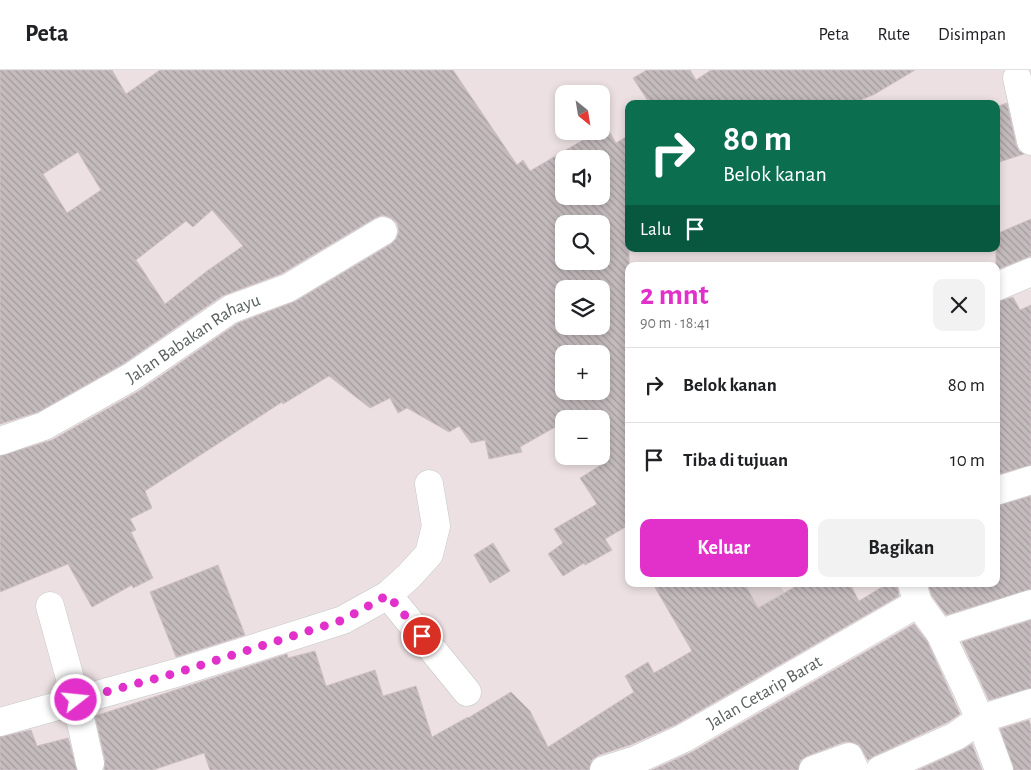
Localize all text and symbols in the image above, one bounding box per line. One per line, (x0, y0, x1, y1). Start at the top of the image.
text: Peta (25, 22, 69, 46)
text: Peta (818, 26, 849, 44)
text: Rute (877, 26, 910, 44)
text: Disimpan (938, 26, 1006, 44)
north arrow (555, 85, 610, 140)
map controls (555, 85, 610, 465)
icon: right (640, 120, 705, 185)
text: 80 m (723, 122, 792, 157)
button: sound (555, 150, 610, 205)
text: Belok kanan (723, 163, 827, 185)
button: search (555, 215, 610, 270)
icon: arrive (681, 215, 709, 243)
text: Lalu (640, 220, 671, 239)
button: close (933, 279, 985, 331)
button: layers (555, 280, 610, 335)
text: 2 mnt (640, 280, 709, 310)
street label: Jalan Babakan Rahayu (124, 291, 263, 388)
text: 90 m · 18:41 (640, 315, 710, 331)
button: + (555, 345, 610, 400)
icon: right (640, 371, 668, 399)
text: Belok kanan (683, 376, 777, 395)
text: 80 m (948, 376, 985, 395)
button: − (555, 410, 610, 465)
icon: arrive (640, 446, 668, 474)
text: Tiba di tujuan (683, 451, 788, 470)
text: 10 m (950, 451, 985, 470)
button: Keluar (640, 519, 808, 577)
button: Bagikan (818, 519, 985, 577)
pin (401, 615, 443, 657)
icon: arrive (408, 622, 436, 650)
street label: Jalan Cetarip Barat (704, 652, 826, 733)
position arrow (49, 673, 101, 725)

